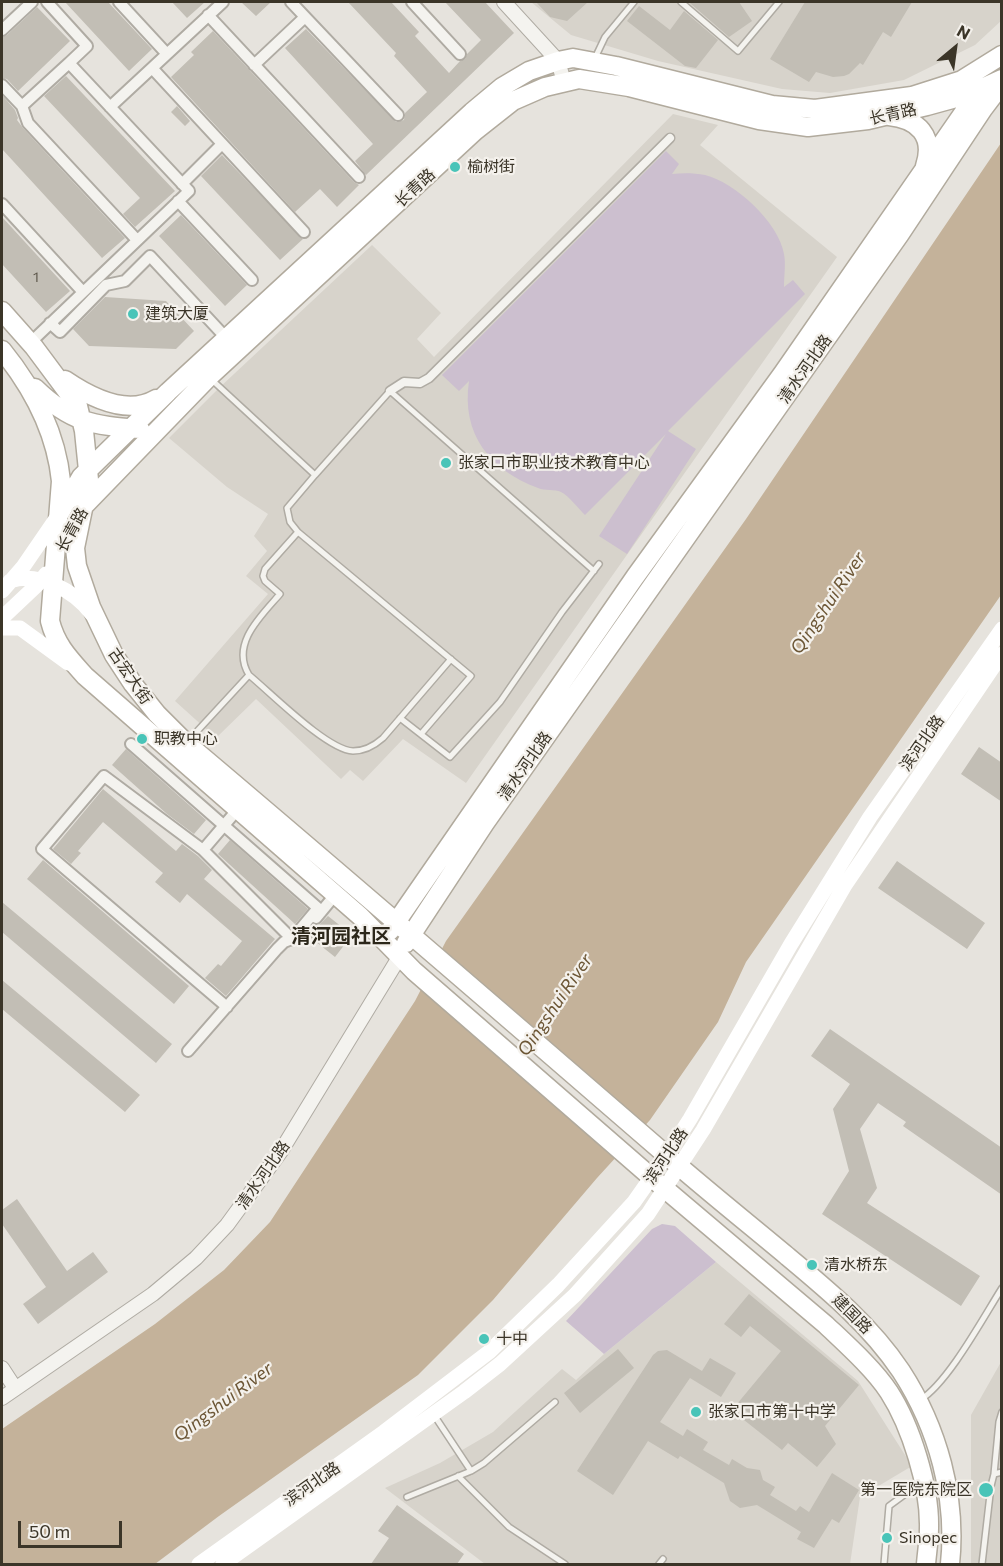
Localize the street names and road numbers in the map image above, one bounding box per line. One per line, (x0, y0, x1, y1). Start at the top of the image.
street label: 长青路 (867, 99, 919, 129)
street label: 长青路 (391, 165, 439, 211)
street label: 清水河北路 (774, 331, 836, 407)
street label: 长青路 (52, 504, 92, 556)
street label: 古宏大街 (104, 644, 156, 708)
street label: 滨河北路 (896, 711, 948, 775)
street label: 清水河北路 (494, 728, 556, 804)
street label: 滨河北路 (640, 1124, 692, 1188)
street label: 清水河北路 (232, 1137, 294, 1213)
street label: 建国路 (828, 1290, 876, 1338)
street label: 滨河北路 (280, 1458, 344, 1510)

